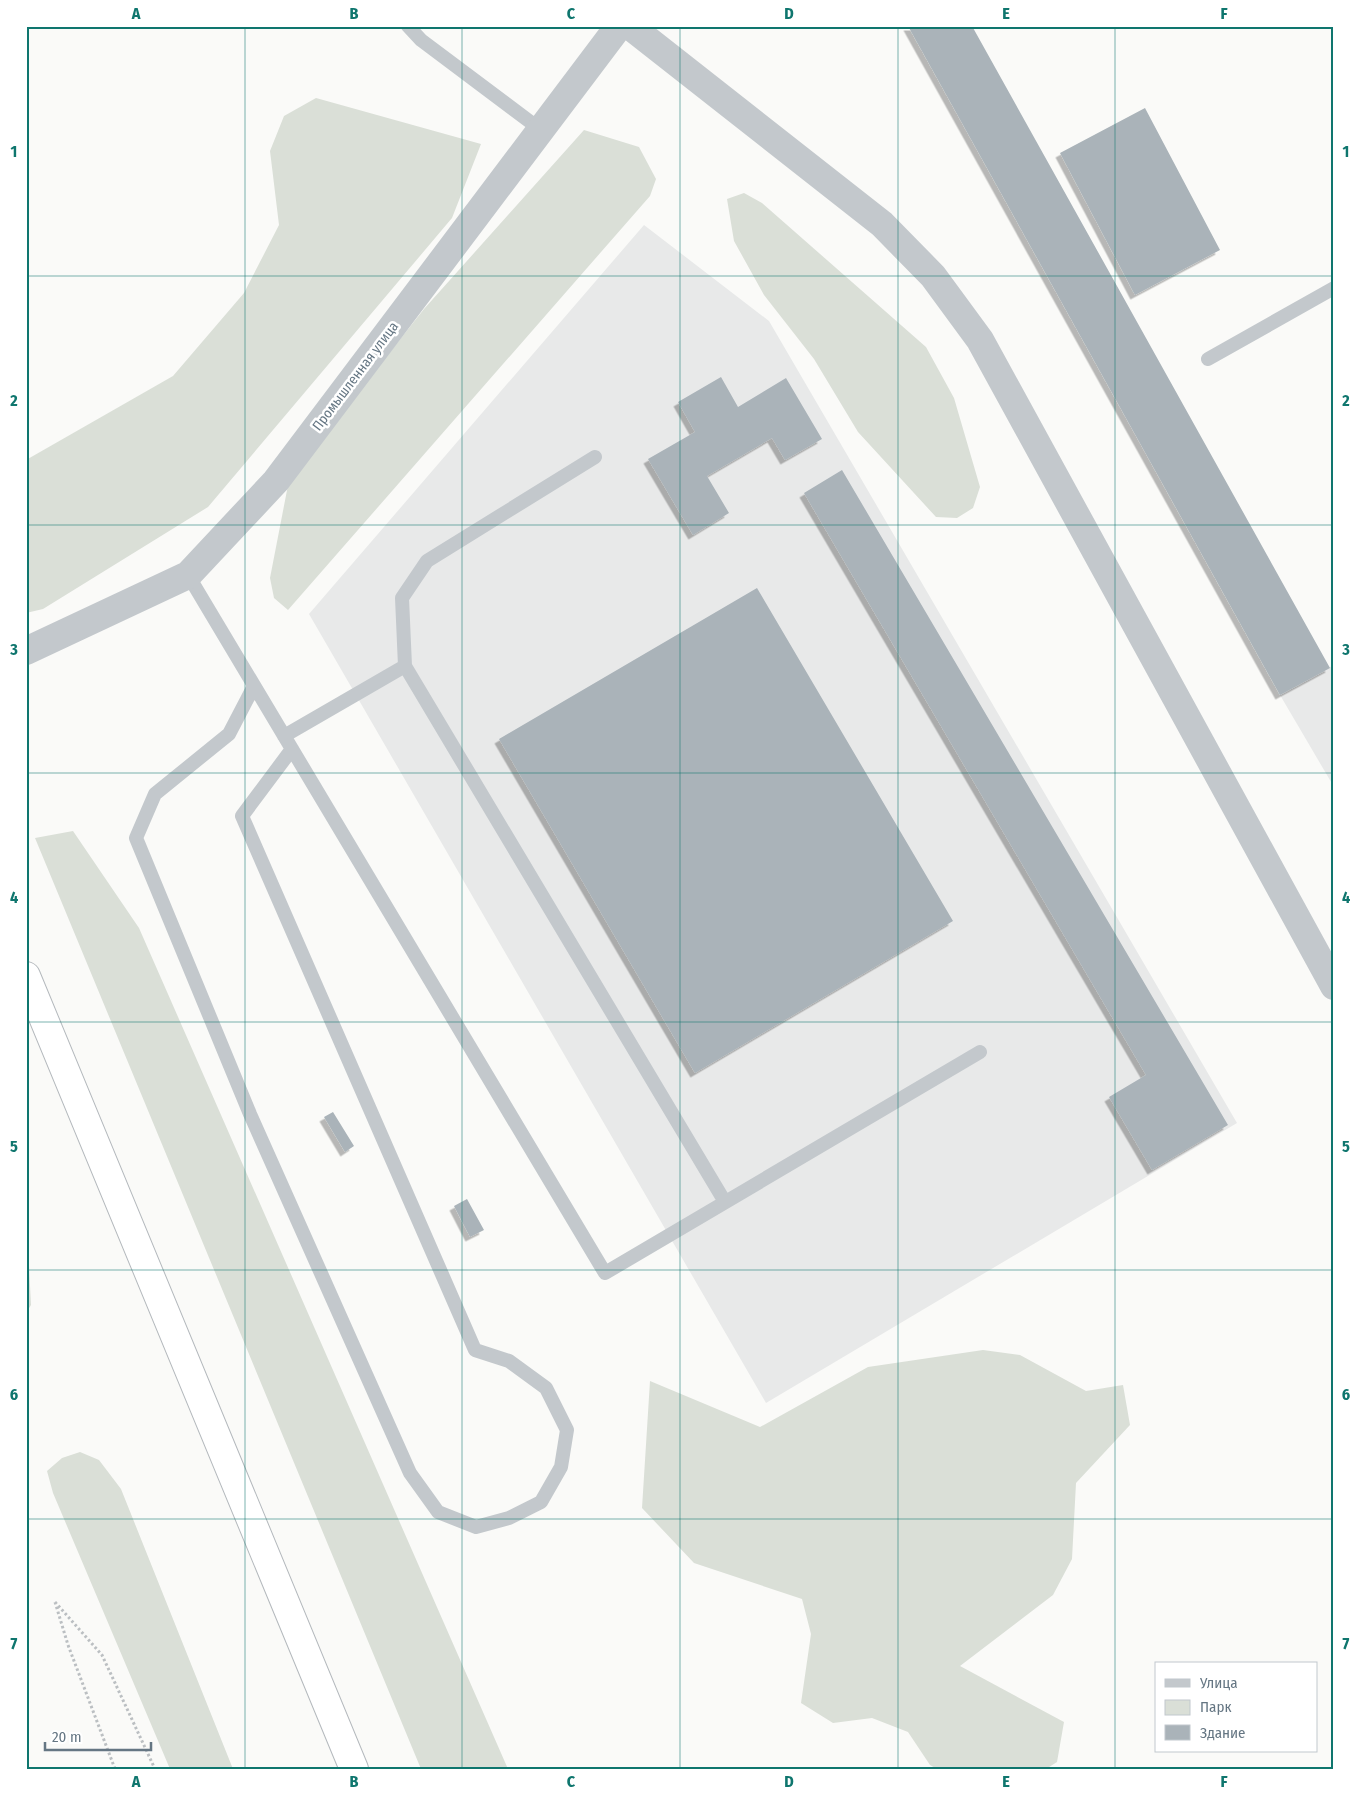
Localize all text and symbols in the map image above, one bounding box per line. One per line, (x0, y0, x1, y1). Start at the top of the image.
text: A (131, 4, 141, 23)
text: B (350, 4, 359, 23)
text: C (567, 4, 576, 23)
text: D (784, 4, 794, 23)
text: E (1002, 4, 1010, 23)
text: F (1220, 4, 1228, 23)
text: 1 (11, 142, 17, 161)
text: 1 (1343, 142, 1349, 161)
street label: Промышленная улица (309, 318, 402, 434)
text: 2 (9, 391, 18, 410)
text: 2 (1341, 391, 1350, 410)
text: 3 (9, 640, 18, 659)
text: 3 (1341, 640, 1350, 659)
text: 4 (10, 888, 18, 907)
text: 4 (1342, 888, 1350, 907)
text: 5 (10, 1137, 18, 1156)
text: 5 (1342, 1137, 1350, 1156)
text: 6 (10, 1385, 18, 1404)
text: 6 (1342, 1385, 1350, 1404)
text: 7 (11, 1634, 18, 1653)
text: 7 (1343, 1634, 1350, 1653)
legend (1155, 1662, 1318, 1752)
text: Улица (1199, 1674, 1238, 1692)
text: Парк (1200, 1698, 1231, 1716)
scale bar (45, 1720, 151, 1752)
text: Здание (1200, 1724, 1246, 1742)
text: 20 m (52, 1728, 82, 1746)
text: A (131, 1772, 141, 1791)
text: B (350, 1772, 359, 1791)
text: C (567, 1772, 576, 1791)
text: D (784, 1772, 794, 1791)
text: E (1002, 1772, 1010, 1791)
text: F (1220, 1772, 1228, 1791)

